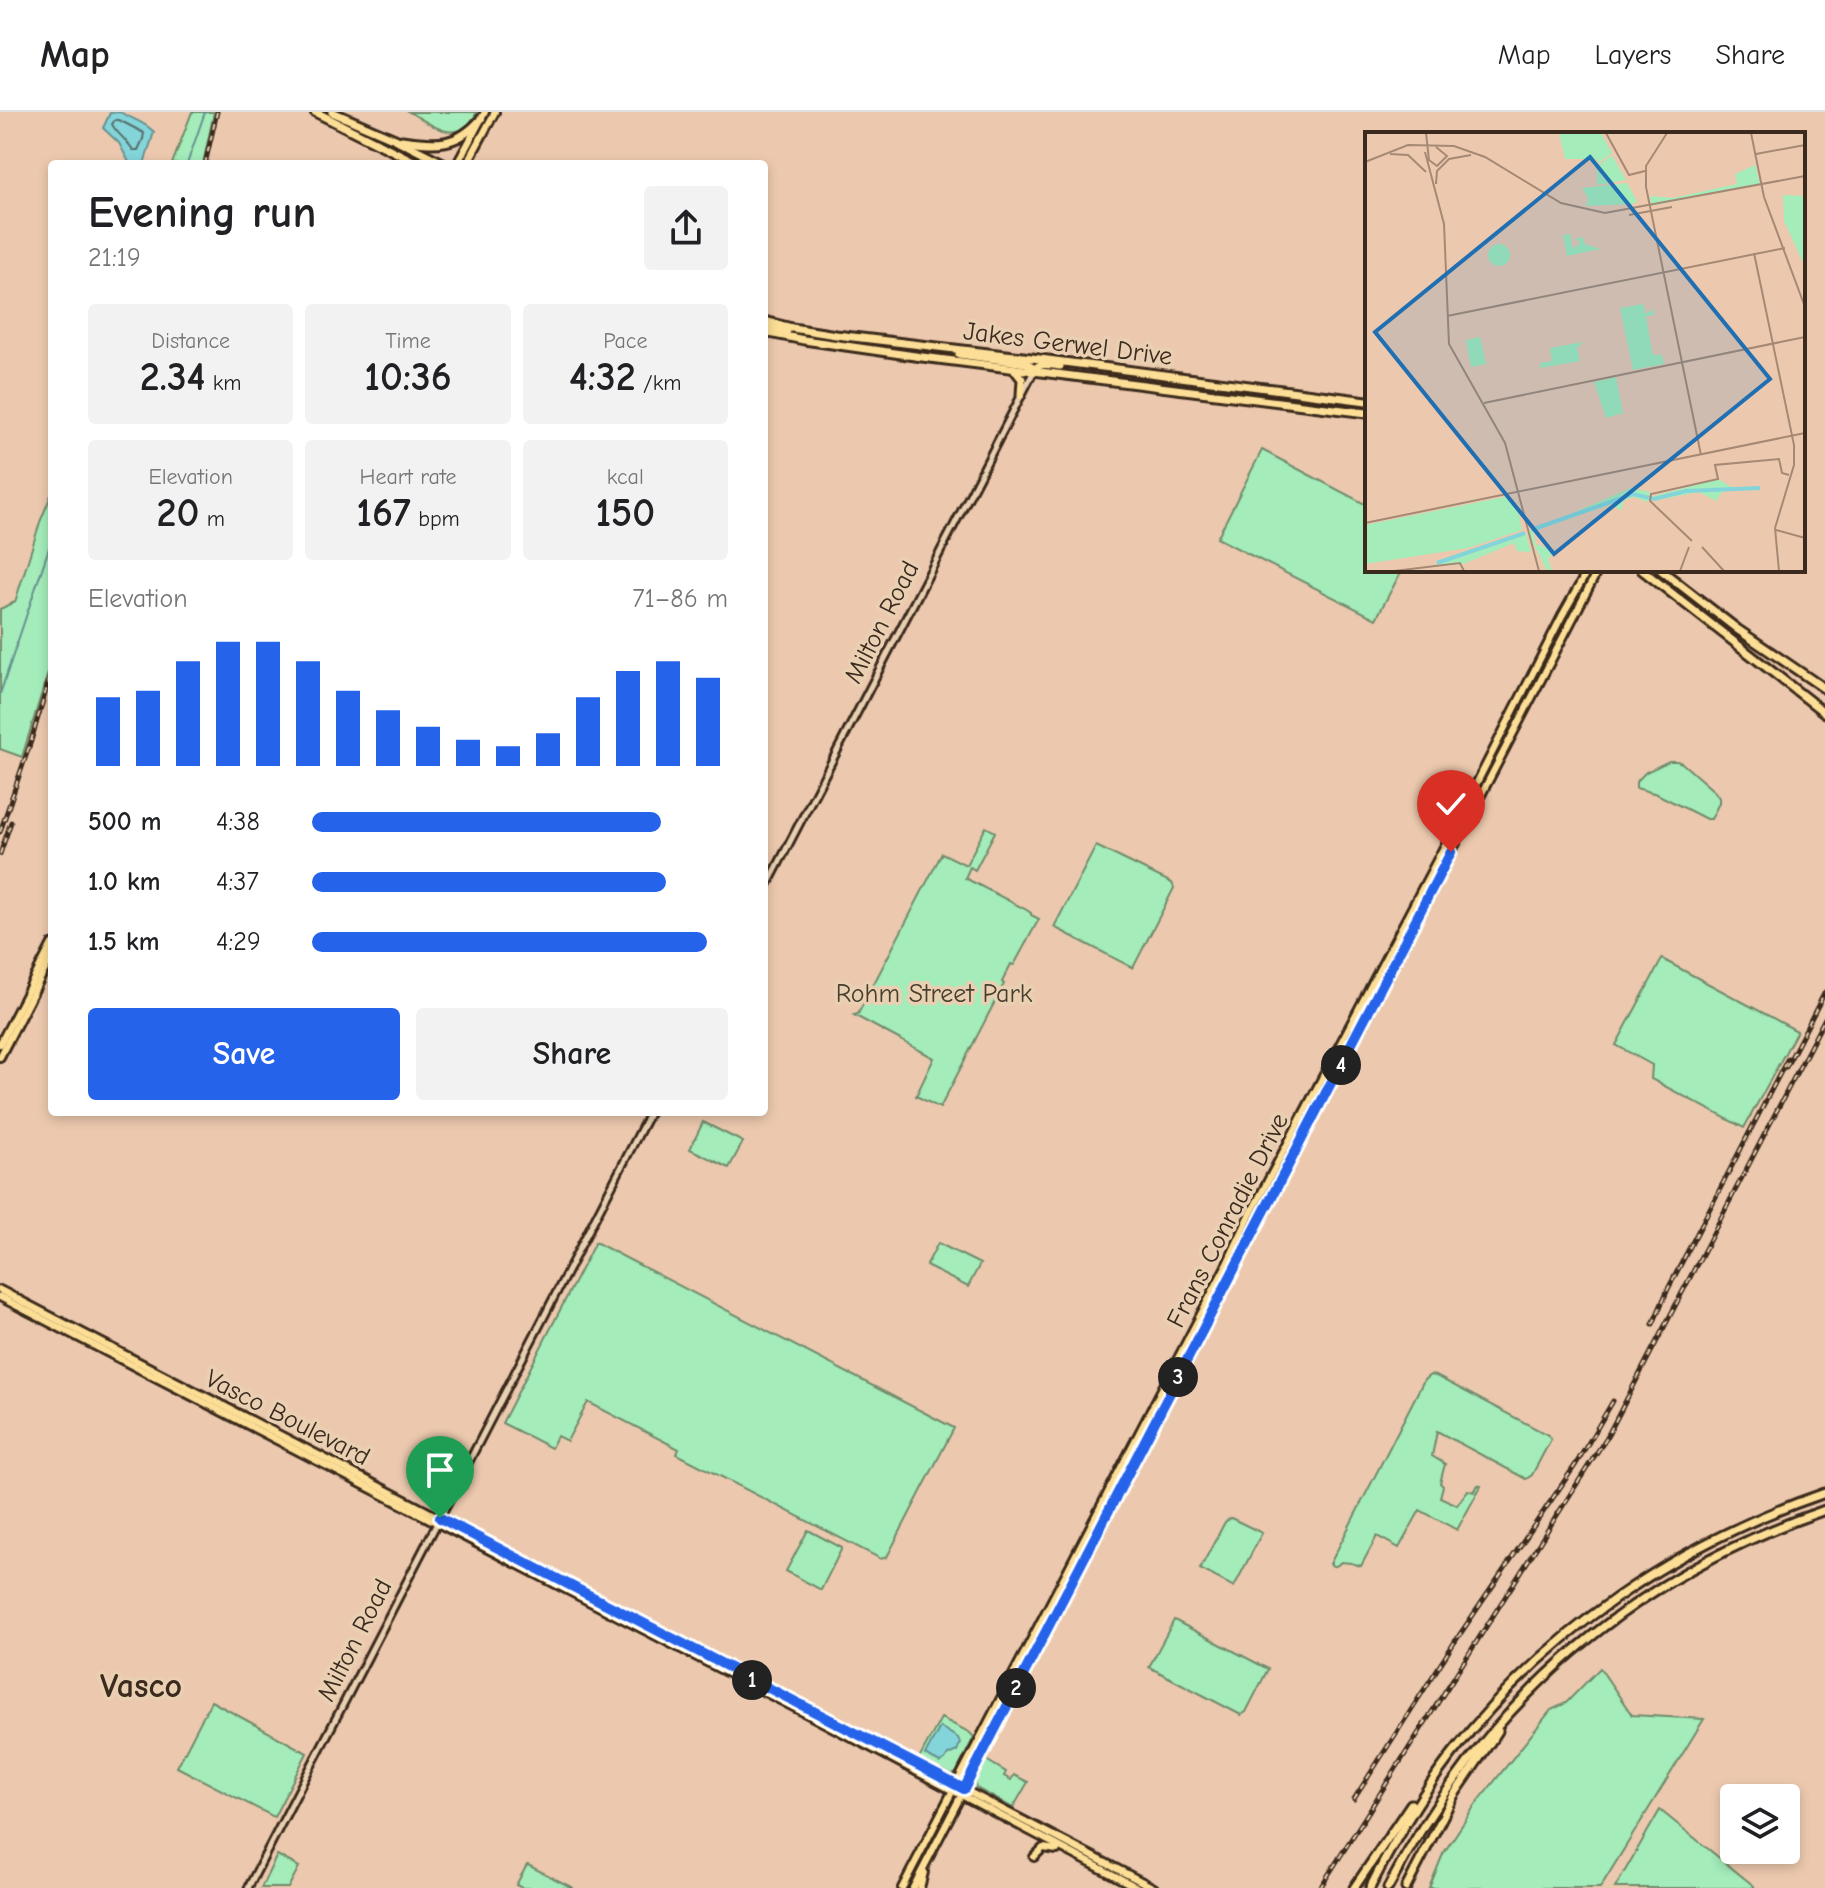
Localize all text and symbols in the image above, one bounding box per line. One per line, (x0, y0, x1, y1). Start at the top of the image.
text: Map (40, 33, 110, 77)
text: Map (1498, 39, 1551, 71)
text: Layers (1595, 39, 1671, 71)
text: Share (1715, 39, 1785, 71)
inset map (1365, 132, 1805, 572)
button: share (644, 186, 728, 270)
text: Evening run (88, 187, 316, 238)
text: 21:19 (88, 243, 141, 273)
street label: Jakes Gerwel Drive (962, 316, 1174, 372)
text: Distance (151, 328, 230, 354)
text: Time (385, 328, 431, 354)
text: Pace (603, 328, 648, 354)
text: 2.34 (140, 354, 205, 400)
text: 10:36 (364, 354, 452, 400)
text: 4:32 (569, 354, 636, 400)
text: km (205, 370, 242, 396)
text: /km (636, 370, 682, 396)
text: Elevation (149, 464, 233, 490)
text: Heart rate (359, 464, 456, 490)
text: kcal (607, 464, 644, 490)
text: 20 (156, 490, 199, 536)
text: 167 (356, 490, 411, 536)
text: 150 (595, 490, 655, 536)
text: m (199, 506, 225, 532)
text: bpm (411, 506, 460, 532)
street label: Milton Road (838, 556, 925, 689)
text: Elevation (88, 584, 188, 614)
text: 71–86 m (632, 584, 728, 614)
pin (1417, 770, 1485, 852)
icon: check (1429, 782, 1473, 826)
text: 500 m (88, 807, 162, 837)
text: 4:38 (216, 807, 260, 837)
text: 1.0 km (88, 867, 160, 897)
text: 4:37 (216, 867, 259, 897)
text: 1.5 km (88, 927, 159, 957)
text: 4:29 (216, 927, 261, 957)
park label: Rohm Street Park (836, 979, 1033, 1009)
button: Save (88, 1008, 400, 1100)
button: Share (416, 1008, 728, 1100)
pin: 4 (1321, 1045, 1361, 1085)
text: 4 (1336, 1052, 1346, 1078)
street label: Frans Conradie Drive (1161, 1108, 1295, 1333)
pin: 3 (1158, 1357, 1198, 1397)
street label: Vasco Boulevard (200, 1364, 375, 1472)
text: 3 (1173, 1364, 1183, 1390)
pin (406, 1436, 474, 1518)
icon: arrive (418, 1448, 462, 1492)
street label: Milton Road (311, 1574, 398, 1707)
pin: 1 (732, 1660, 772, 1700)
district label: Vasco (100, 1666, 182, 1706)
text: 1 (748, 1667, 756, 1693)
pin: 2 (996, 1668, 1036, 1708)
text: 2 (1011, 1675, 1021, 1701)
map controls (1720, 1784, 1800, 1864)
button: layers (1720, 1784, 1800, 1864)

